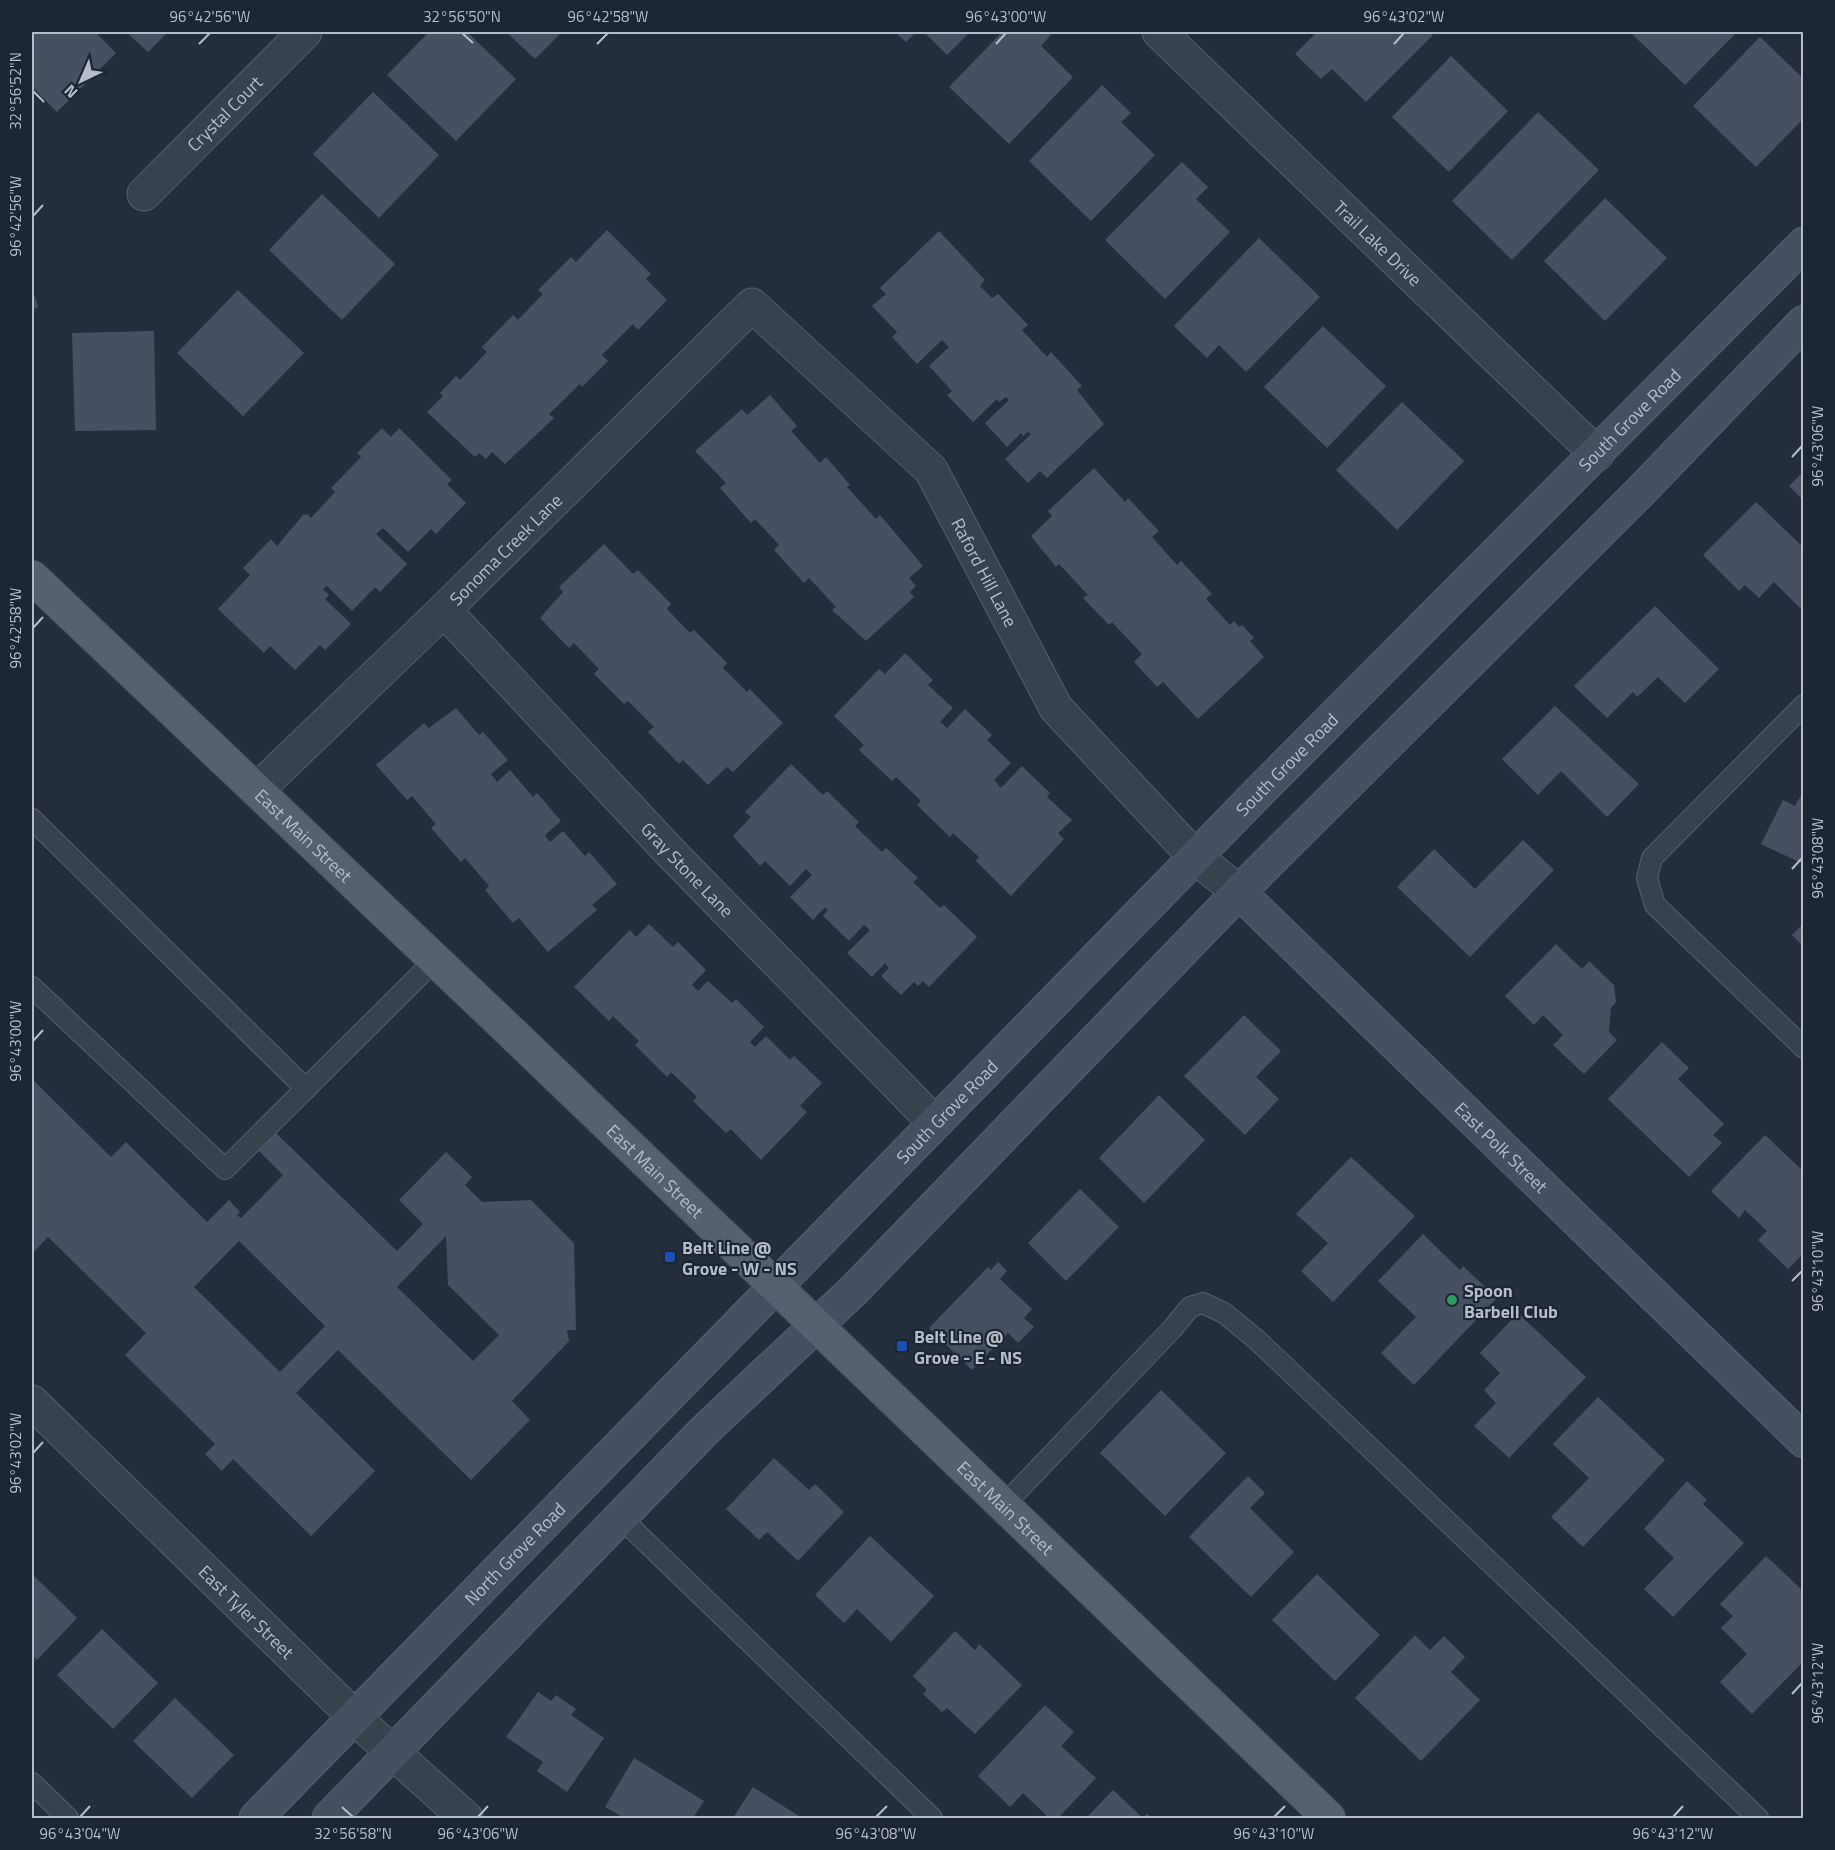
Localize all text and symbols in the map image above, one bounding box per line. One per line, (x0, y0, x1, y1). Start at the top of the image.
text: 96°42'56"W (170, 5, 250, 28)
text: 32°56'50"N (423, 5, 501, 28)
text: 96°42'58"W (568, 5, 648, 28)
text: 96°43'00"W (966, 5, 1046, 28)
text: 96°43'02"W (1364, 5, 1444, 28)
north arrow (51, 51, 111, 111)
text: 32°56'52"N (4, 52, 27, 130)
street label: Crystal Court (180, 69, 269, 157)
text: N (58, 79, 83, 104)
text: 96°42'56"W (4, 176, 27, 256)
street label: Trail Lake Drive (1328, 194, 1428, 292)
street label: South Grove Road (1572, 362, 1687, 477)
text: 96°43'06"W (1806, 406, 1829, 486)
street label: Sonoma Creek Lane (443, 487, 568, 611)
street label: Raford Hill Lane (945, 513, 1025, 632)
text: 96°42'58"W (4, 588, 27, 668)
street label: South Grove Road (1229, 707, 1344, 822)
street label: East Main Street (249, 782, 359, 889)
street label: Gray Stone Lane (635, 816, 740, 923)
text: 96°43'08"W (1806, 818, 1829, 898)
text: 96°43'00"W (4, 1001, 27, 1081)
street label: South Grove Road (889, 1053, 1004, 1169)
street label: East Polk Street (1449, 1095, 1555, 1199)
street label: East Main Street (601, 1117, 711, 1225)
text: 96°43'10"W (1806, 1231, 1829, 1311)
place label: Belt Line @ Grove - W - NS (682, 1234, 797, 1282)
marker: Belt Line @ Grove - W - NS (663, 1250, 677, 1264)
place label: Spoon Barbell Club (1464, 1277, 1558, 1325)
marker: Spoon Barbell Club (1445, 1293, 1459, 1307)
place label: Belt Line @ Grove - E - NS (914, 1323, 1022, 1371)
marker: Belt Line @ Grove - E - NS (895, 1339, 909, 1353)
text: 96°43'02"W (4, 1413, 27, 1493)
street label: East Main Street (951, 1454, 1061, 1561)
street label: North Grove Road (458, 1496, 571, 1611)
street label: East Tyler Street (193, 1558, 301, 1665)
text: 96°43'12"W (1806, 1643, 1829, 1723)
text: 96°43'04"W (40, 1822, 120, 1845)
text: 32°56'58"N (314, 1822, 392, 1845)
text: 96°43'06"W (438, 1822, 518, 1845)
text: 96°43'08"W (836, 1822, 916, 1845)
text: 96°43'10"W (1234, 1822, 1314, 1845)
text: 96°43'12"W (1633, 1822, 1713, 1845)

